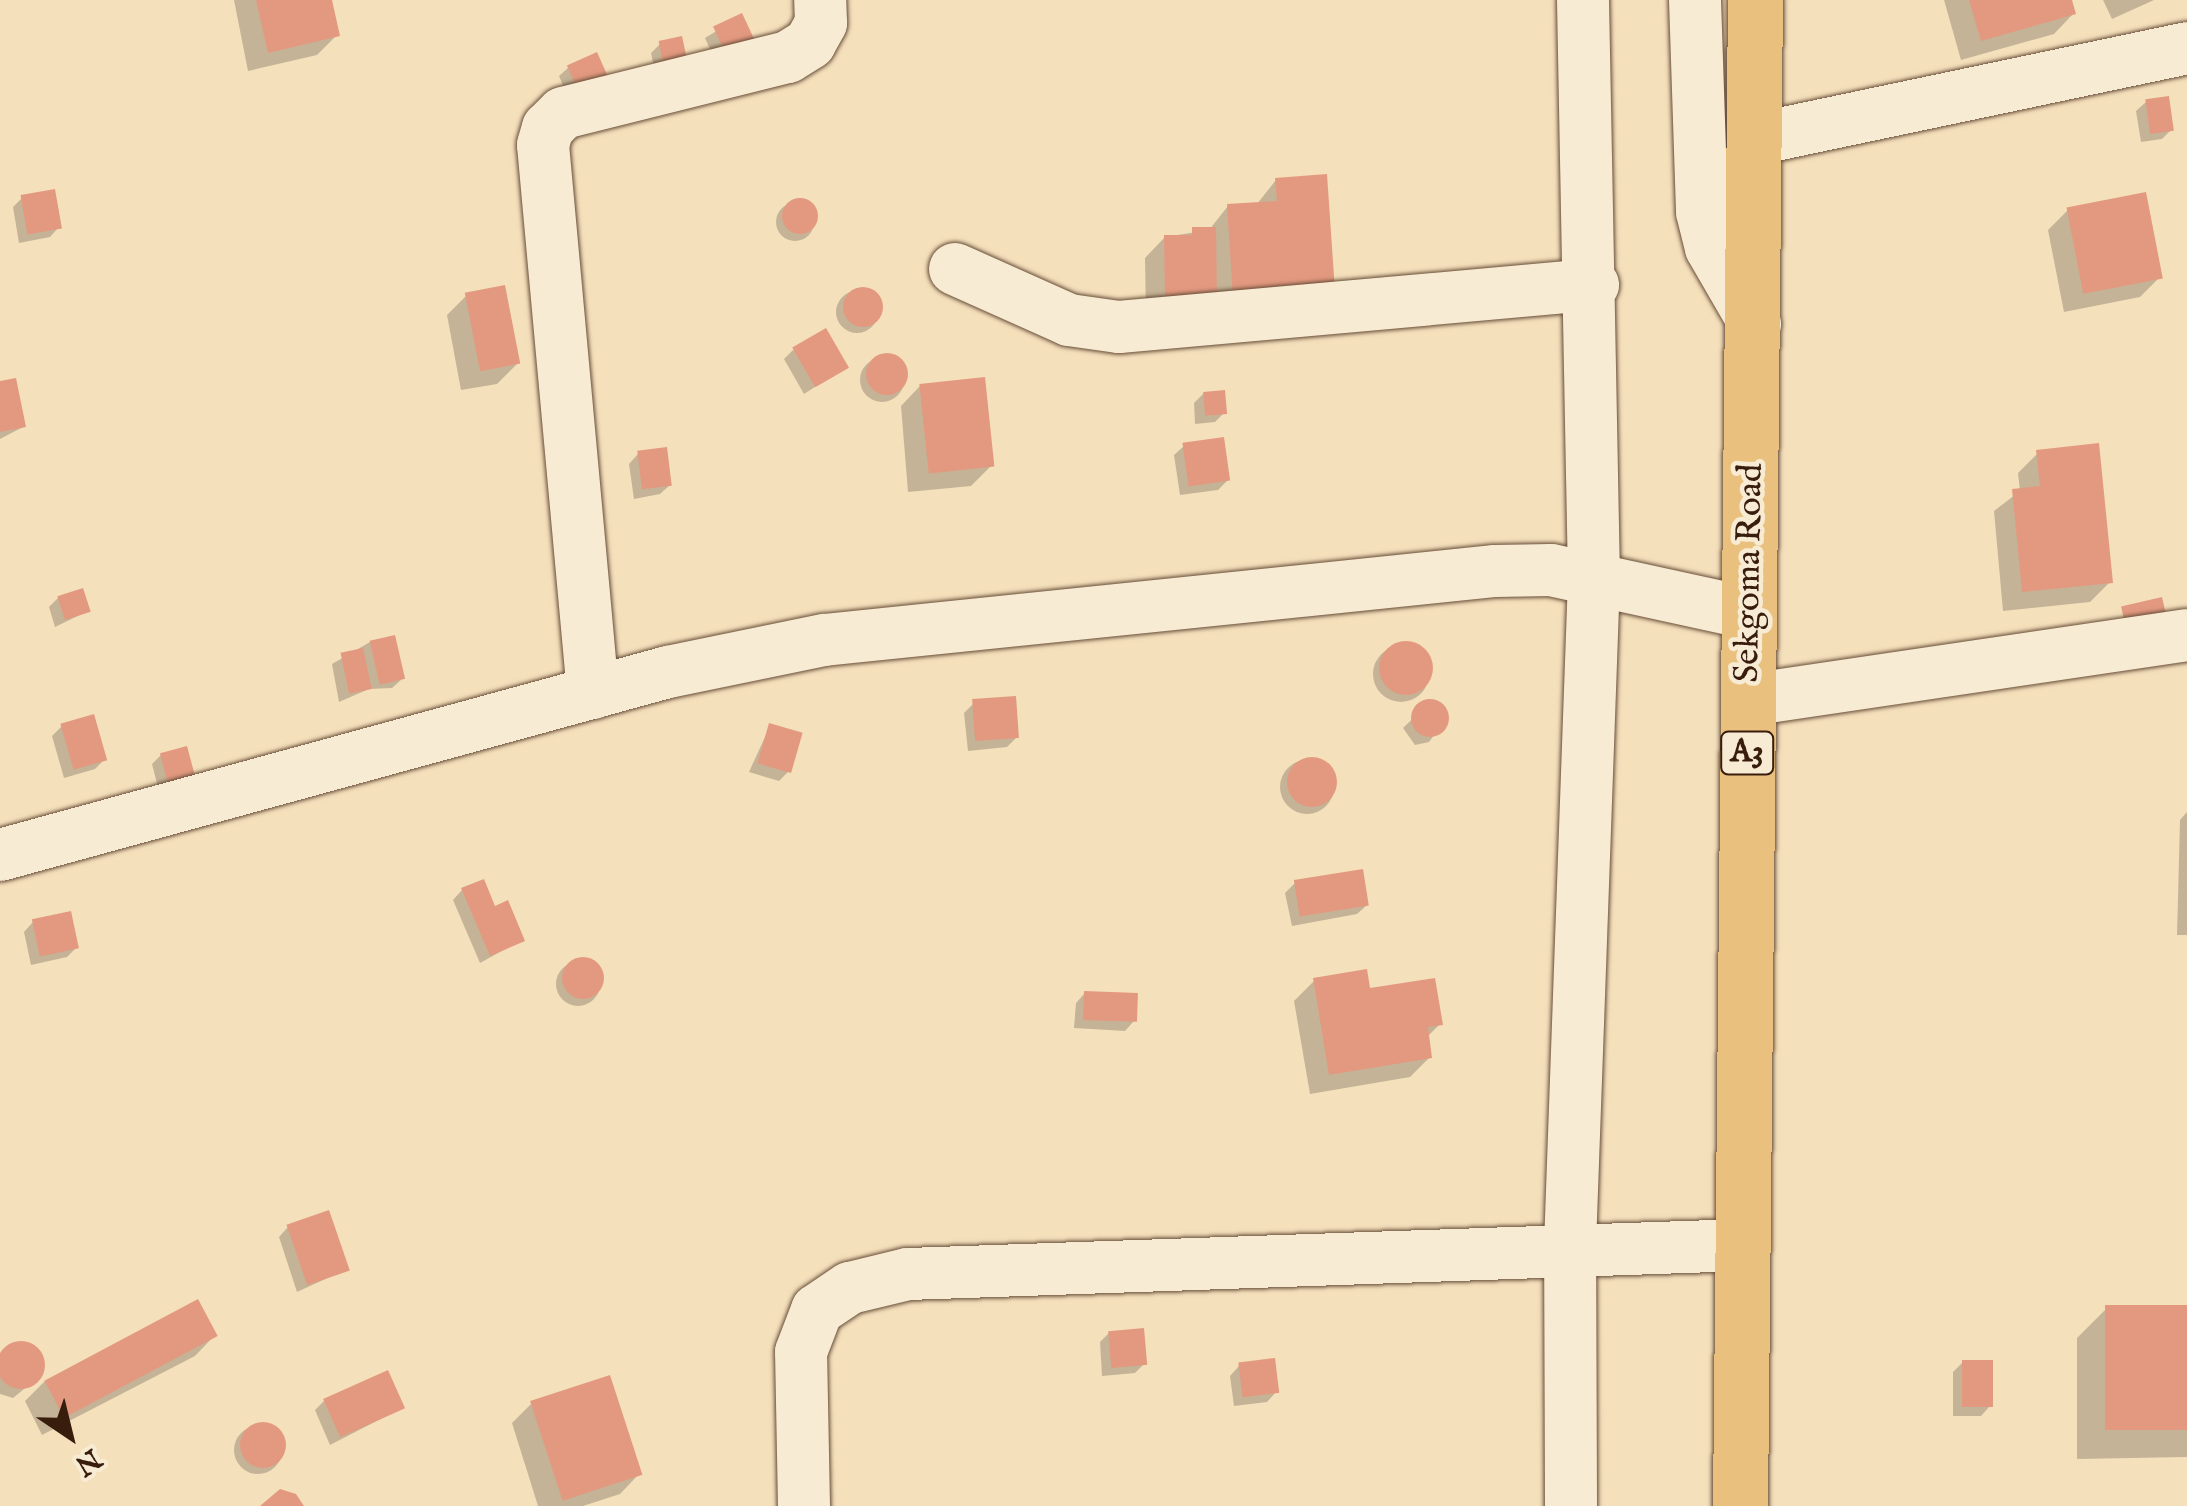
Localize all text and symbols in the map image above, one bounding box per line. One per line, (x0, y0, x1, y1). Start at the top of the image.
street label: Sekgoma Road (1727, 463, 1773, 683)
road number: A3 (1720, 726, 1774, 780)
north arrow (20, 1386, 120, 1486)
text: N (68, 1440, 107, 1482)

